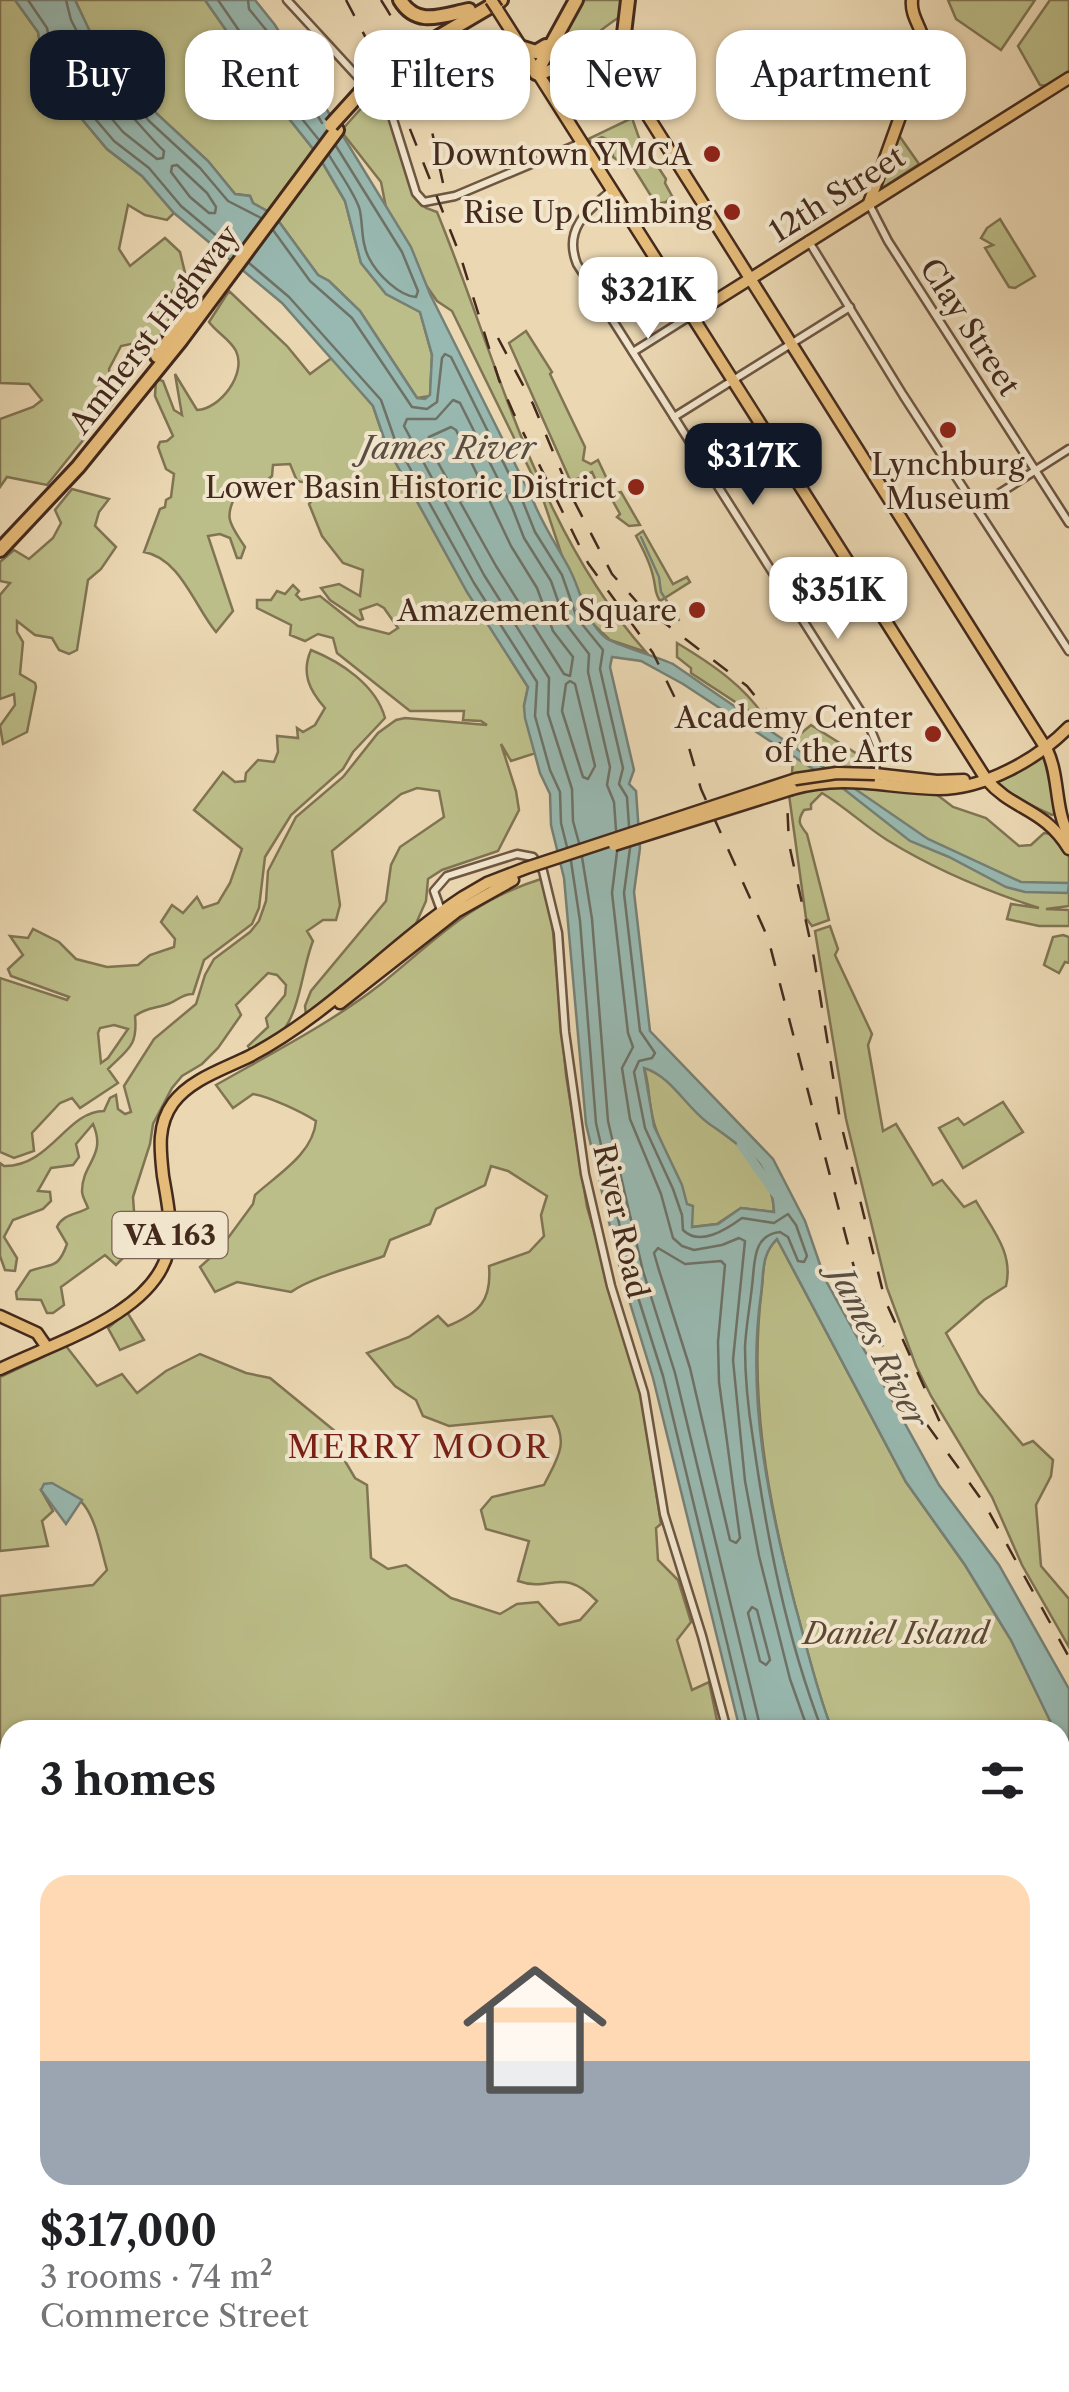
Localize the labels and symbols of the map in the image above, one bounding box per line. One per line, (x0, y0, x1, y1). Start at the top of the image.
place label: Downtown YMCA (431, 136, 693, 173)
street label: 12th Street (763, 138, 912, 250)
marker: Downtown YMCA (701, 143, 723, 165)
place label: Rise Up Climbing (463, 194, 712, 231)
marker: Rise Up Climbing (721, 201, 743, 223)
street label: Amherst Highway (61, 217, 247, 441)
street label: Clay Street (912, 252, 1028, 403)
pin: $321K (578, 257, 718, 342)
marker: Lynchburg Museum (937, 419, 959, 441)
pin: $317K (683, 423, 823, 508)
water label: James River (351, 428, 538, 467)
place label: Lynchburg Museum (871, 446, 1025, 517)
place label: Lower Basin Historic District (205, 469, 616, 506)
marker: Lower Basin Historic District (625, 476, 647, 498)
pin: $351K (768, 557, 908, 642)
place label: Amazement Square (396, 592, 677, 629)
marker: Amazement Square (686, 599, 708, 621)
place label: Academy Center of the Arts (674, 699, 913, 770)
marker: Academy Center of the Arts (922, 723, 944, 745)
street label: River Road (585, 1140, 657, 1302)
road number: VA 163 (112, 1212, 228, 1258)
water label: James River (818, 1252, 937, 1436)
district label: MERRY MOOR (287, 1427, 551, 1466)
park label: Daniel Island (801, 1615, 992, 1652)

